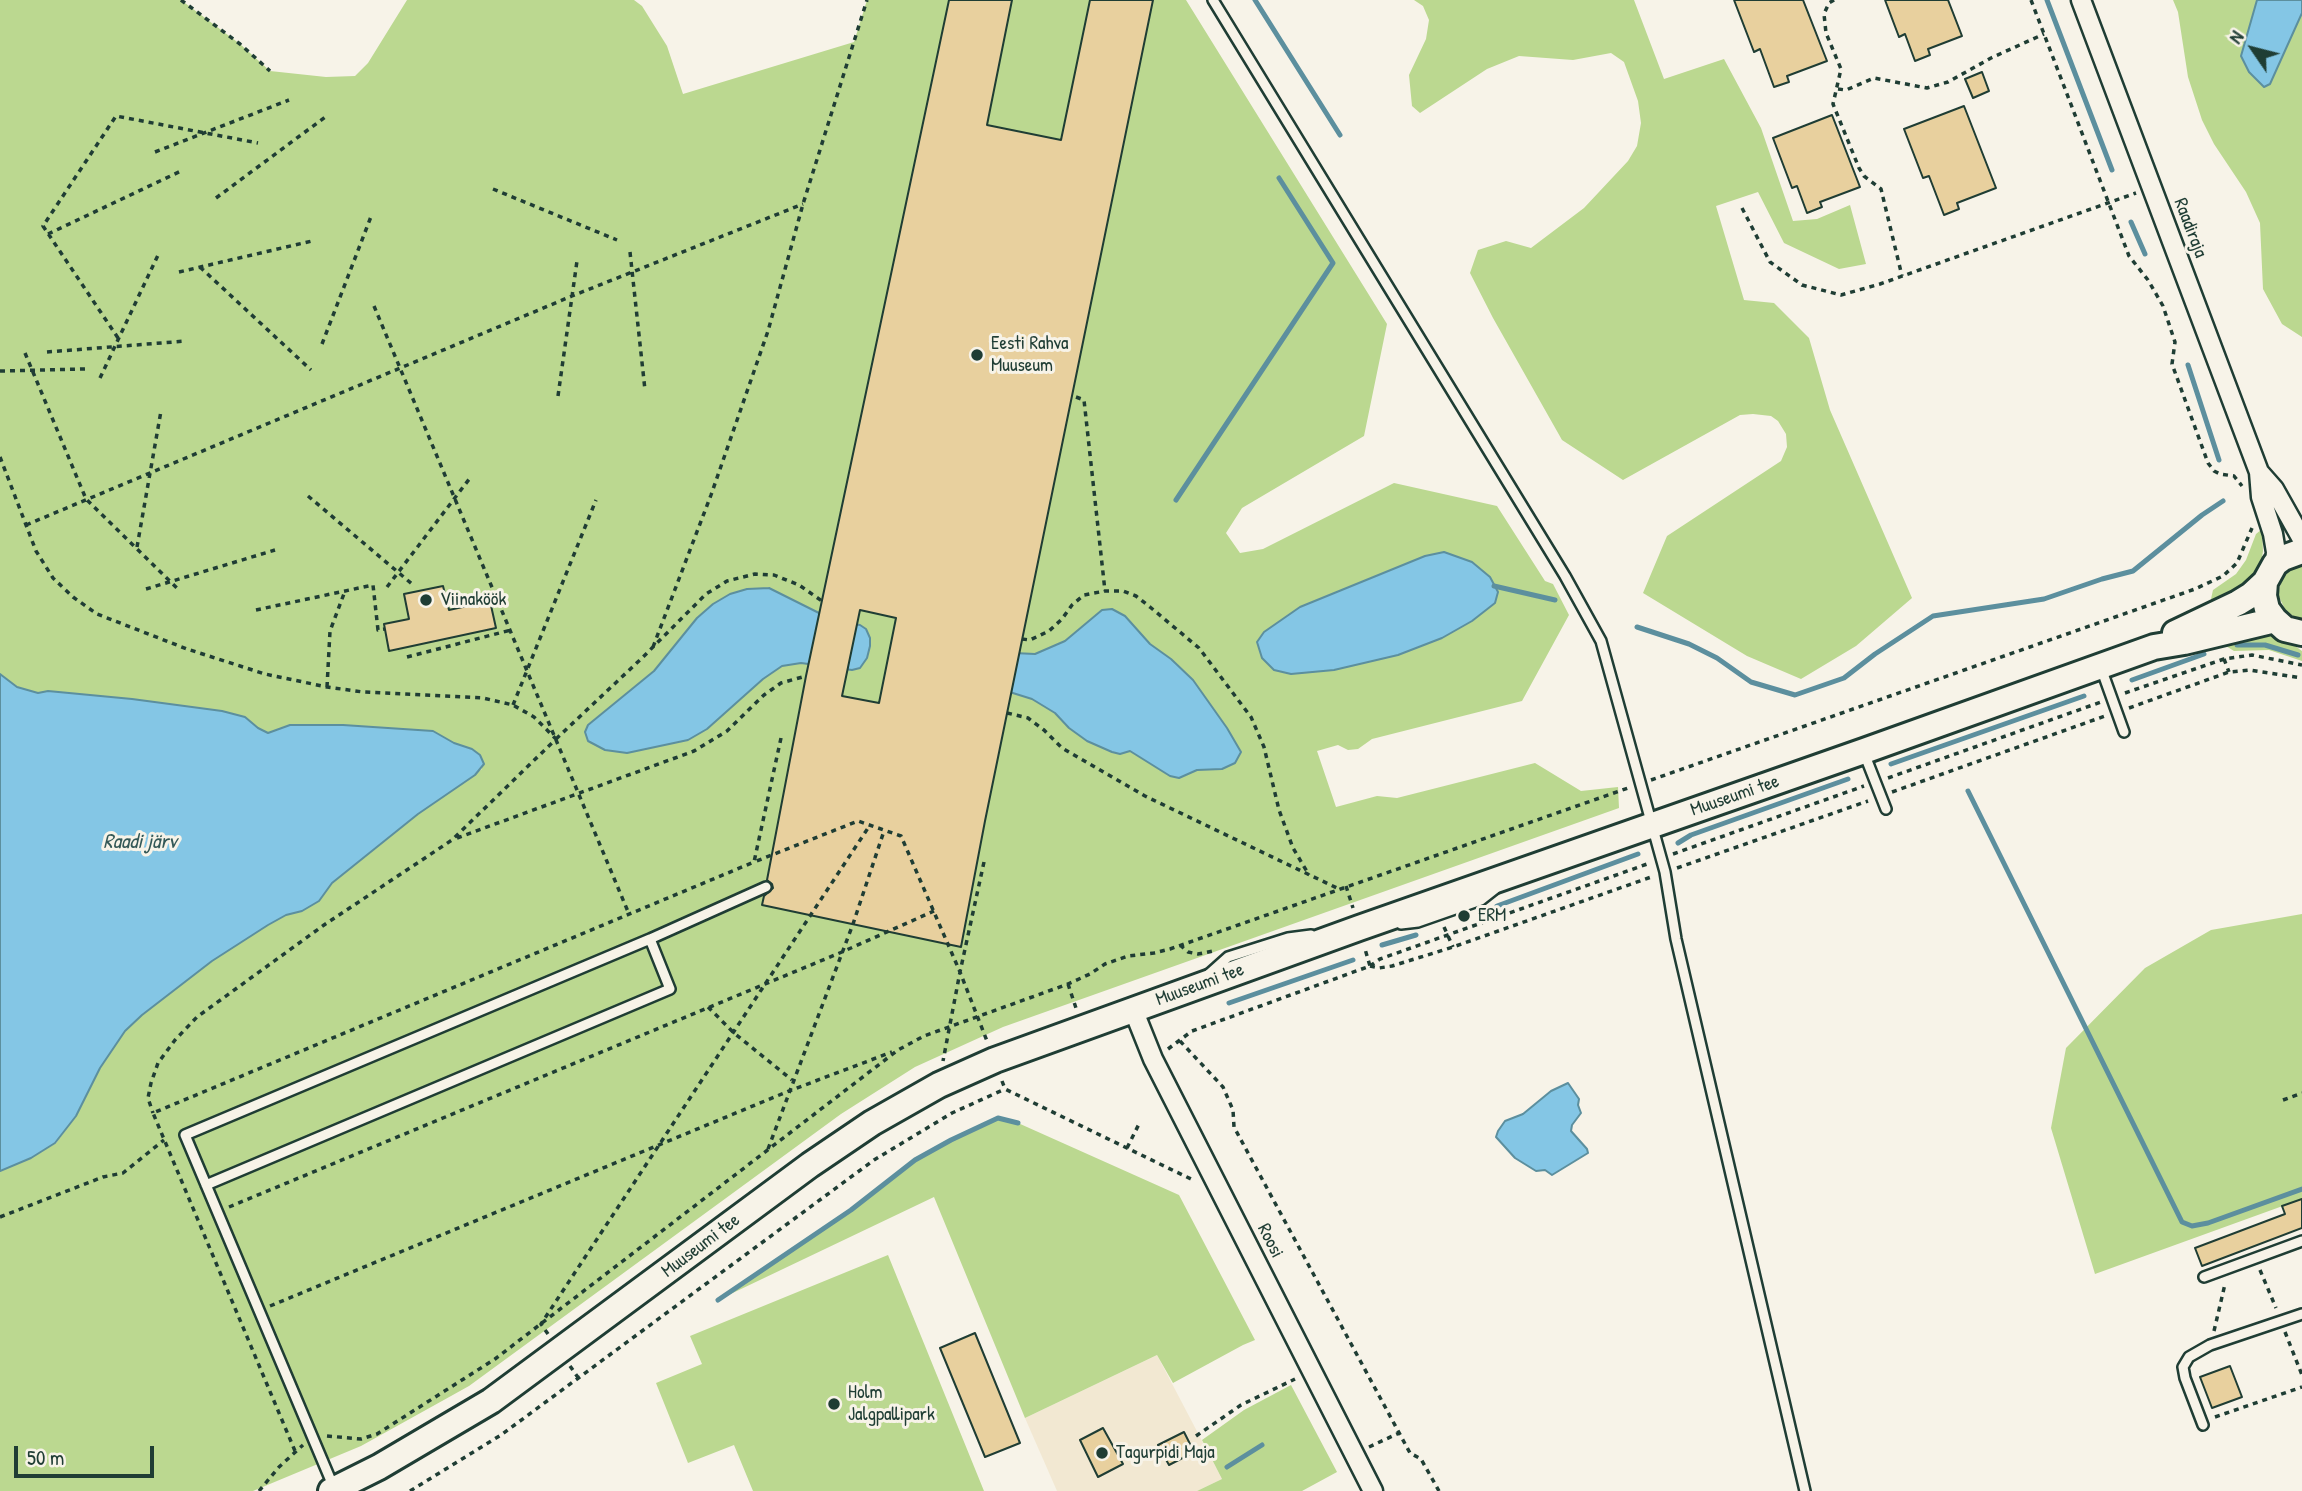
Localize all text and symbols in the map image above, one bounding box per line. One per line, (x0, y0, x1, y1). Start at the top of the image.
north arrow (2218, 14, 2288, 84)
text: N (2222, 25, 2249, 49)
street label: Raadiraja (2168, 195, 2212, 261)
place label: Eesti Rahva Muuseum (991, 333, 1069, 377)
marker: Eesti Rahva Muuseum (969, 347, 985, 363)
place label: Viinaköök (440, 589, 506, 611)
marker: Viinaköök (418, 592, 434, 608)
street label: Muuseumi tee (1688, 770, 1782, 822)
water label: Raadi järv (103, 829, 177, 855)
place label: ERM (1478, 905, 1506, 927)
marker: ERM (1456, 908, 1472, 924)
street label: Muuseumi tee (1153, 959, 1247, 1011)
street label: Muuseumi tee (657, 1209, 745, 1283)
street label: Roosi (1252, 1220, 1288, 1262)
place label: Holm Jalgpallipark (848, 1382, 935, 1426)
marker: Holm Jalgpallipark (826, 1396, 842, 1412)
scale bar (18, 1432, 158, 1476)
place label: Tagurpidi Maja (1116, 1442, 1215, 1464)
text: 50 m (27, 1443, 64, 1472)
marker: Tagurpidi Maja (1094, 1445, 1110, 1461)

